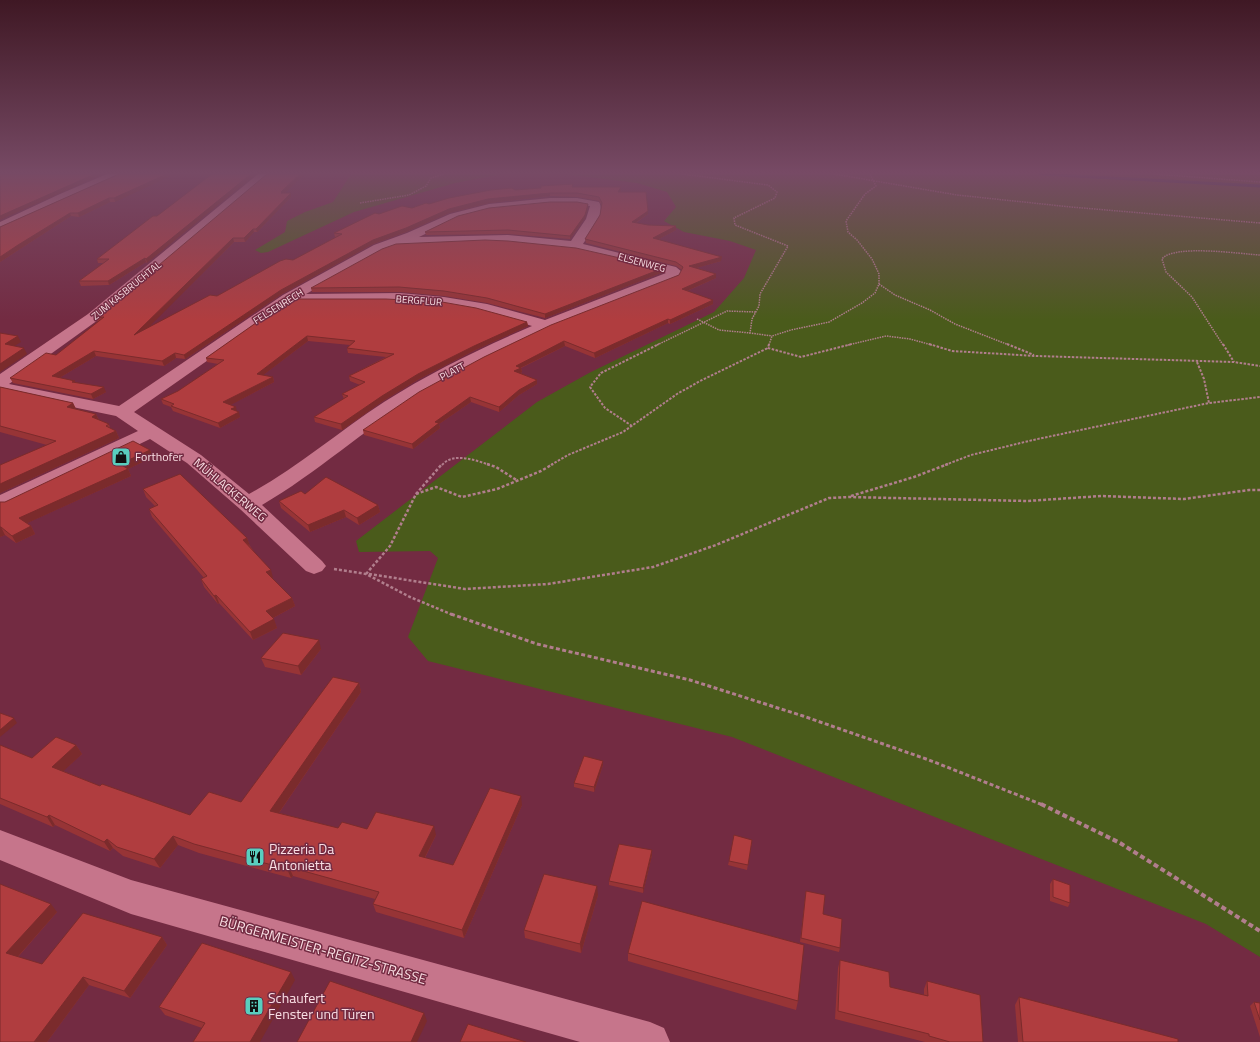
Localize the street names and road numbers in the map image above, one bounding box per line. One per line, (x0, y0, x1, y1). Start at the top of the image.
street label: ELSENWEG (617, 249, 667, 276)
street label: ZUM KASBRUCHTAL (88, 257, 165, 323)
street label: FELSENRECH (250, 285, 306, 328)
street label: BERGFLUR (395, 291, 443, 310)
street label: PLATT (437, 358, 468, 384)
street label: MÜHLACKERWEG (190, 453, 271, 526)
street label: BÜRGERMEISTER-REGITZ-STRASSE (217, 910, 429, 989)

